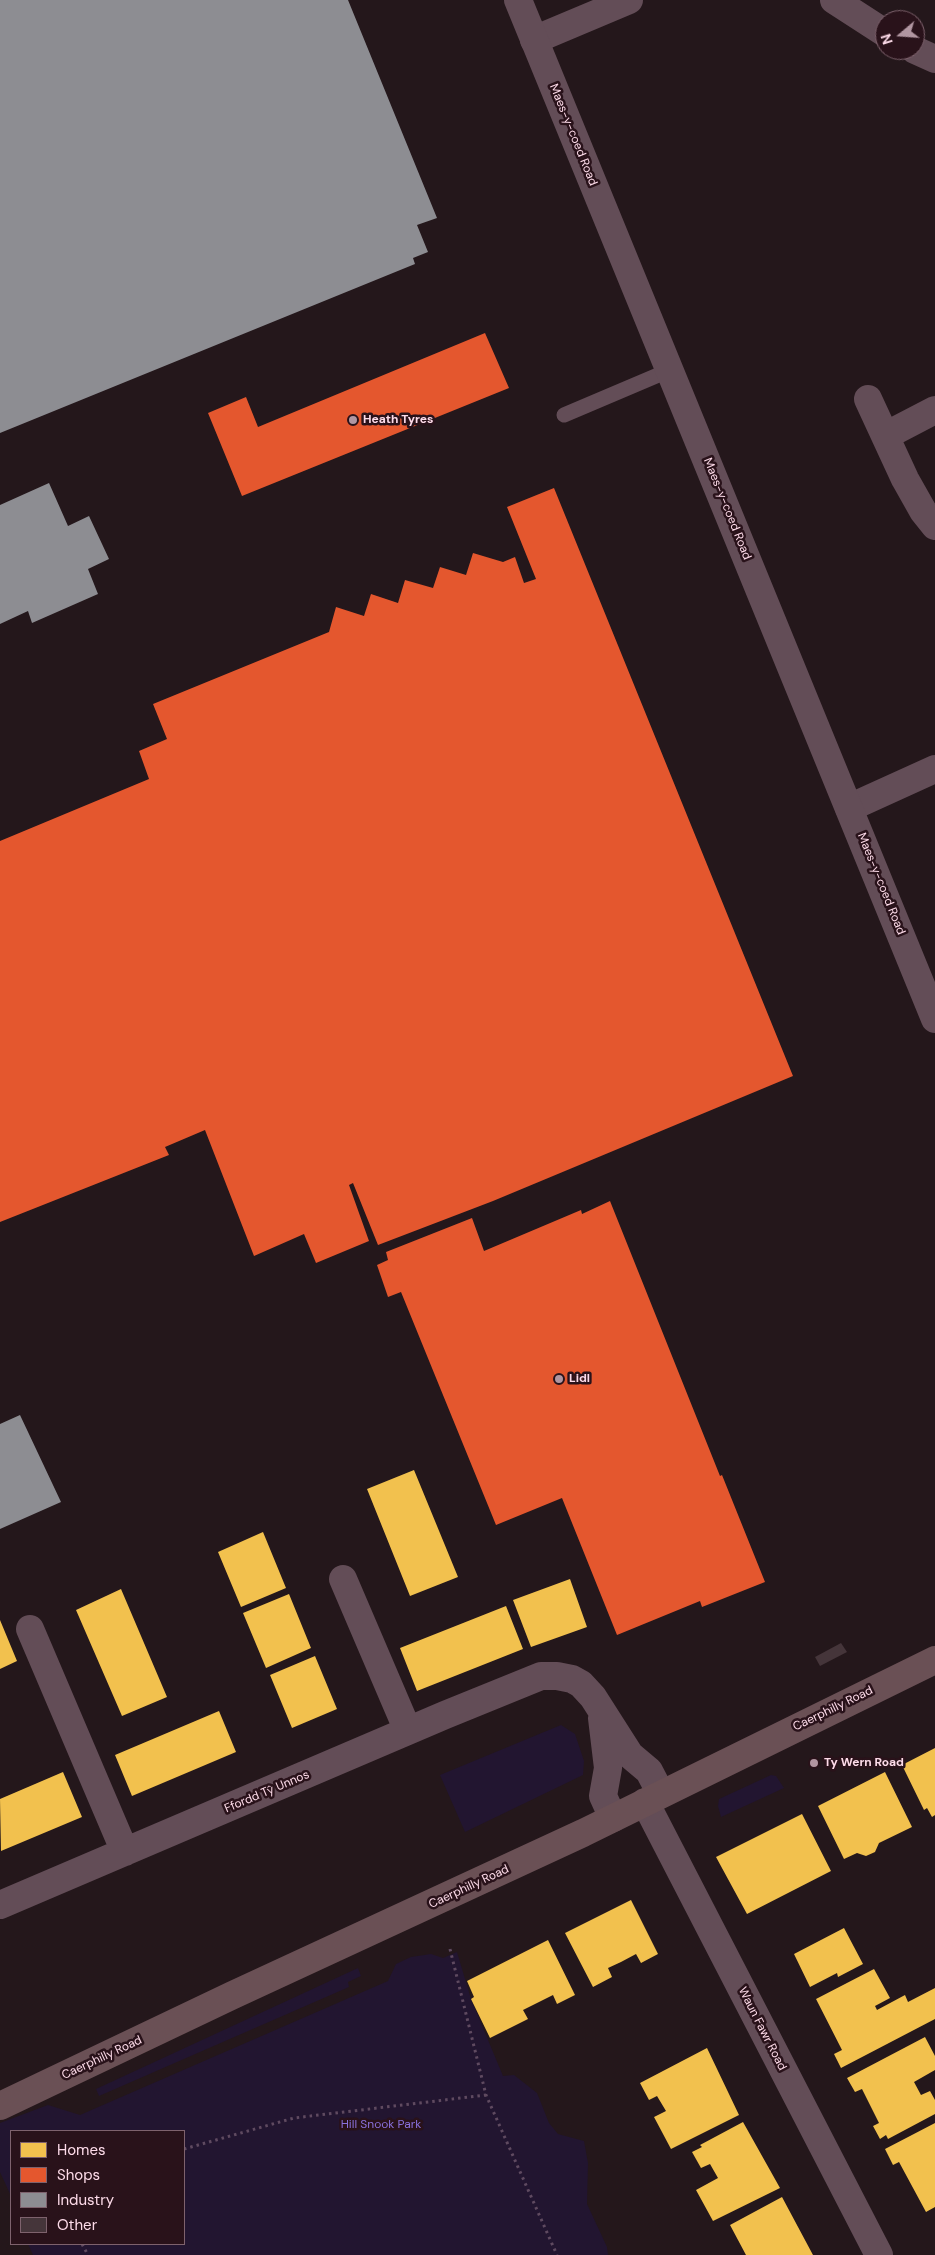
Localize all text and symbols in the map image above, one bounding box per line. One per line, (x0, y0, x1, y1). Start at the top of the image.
north arrow (875, 10, 925, 60)
text: N (877, 32, 897, 47)
street label: Maes-y-coed Road (546, 82, 600, 188)
place label: Heath Tyres (363, 413, 433, 427)
marker: Heath Tyres (347, 414, 359, 426)
street label: Maes-y-coed Road (700, 456, 754, 562)
street label: Maes-y-coed Road (854, 831, 908, 937)
place label: Lidl (569, 1372, 590, 1386)
marker: Lidl (553, 1373, 565, 1385)
street label: Caerphilly Road (791, 1683, 875, 1735)
place label: Ty Wern Road (824, 1756, 904, 1770)
marker: Ty Wern Road (808, 1757, 820, 1769)
street label: Ffordd Tŷ Unnos (222, 1768, 312, 1816)
street label: Caerphilly Road (427, 1862, 511, 1912)
street label: Waun Fawr Road (735, 1985, 789, 2073)
street label: Caerphilly Road (60, 2033, 144, 2083)
park label: Hill Snook Park (341, 2118, 421, 2132)
legend (10, 2130, 185, 2245)
text: Homes (57, 2140, 106, 2160)
text: Shops (57, 2165, 100, 2185)
text: Industry (57, 2190, 114, 2210)
text: Other (57, 2215, 97, 2235)

